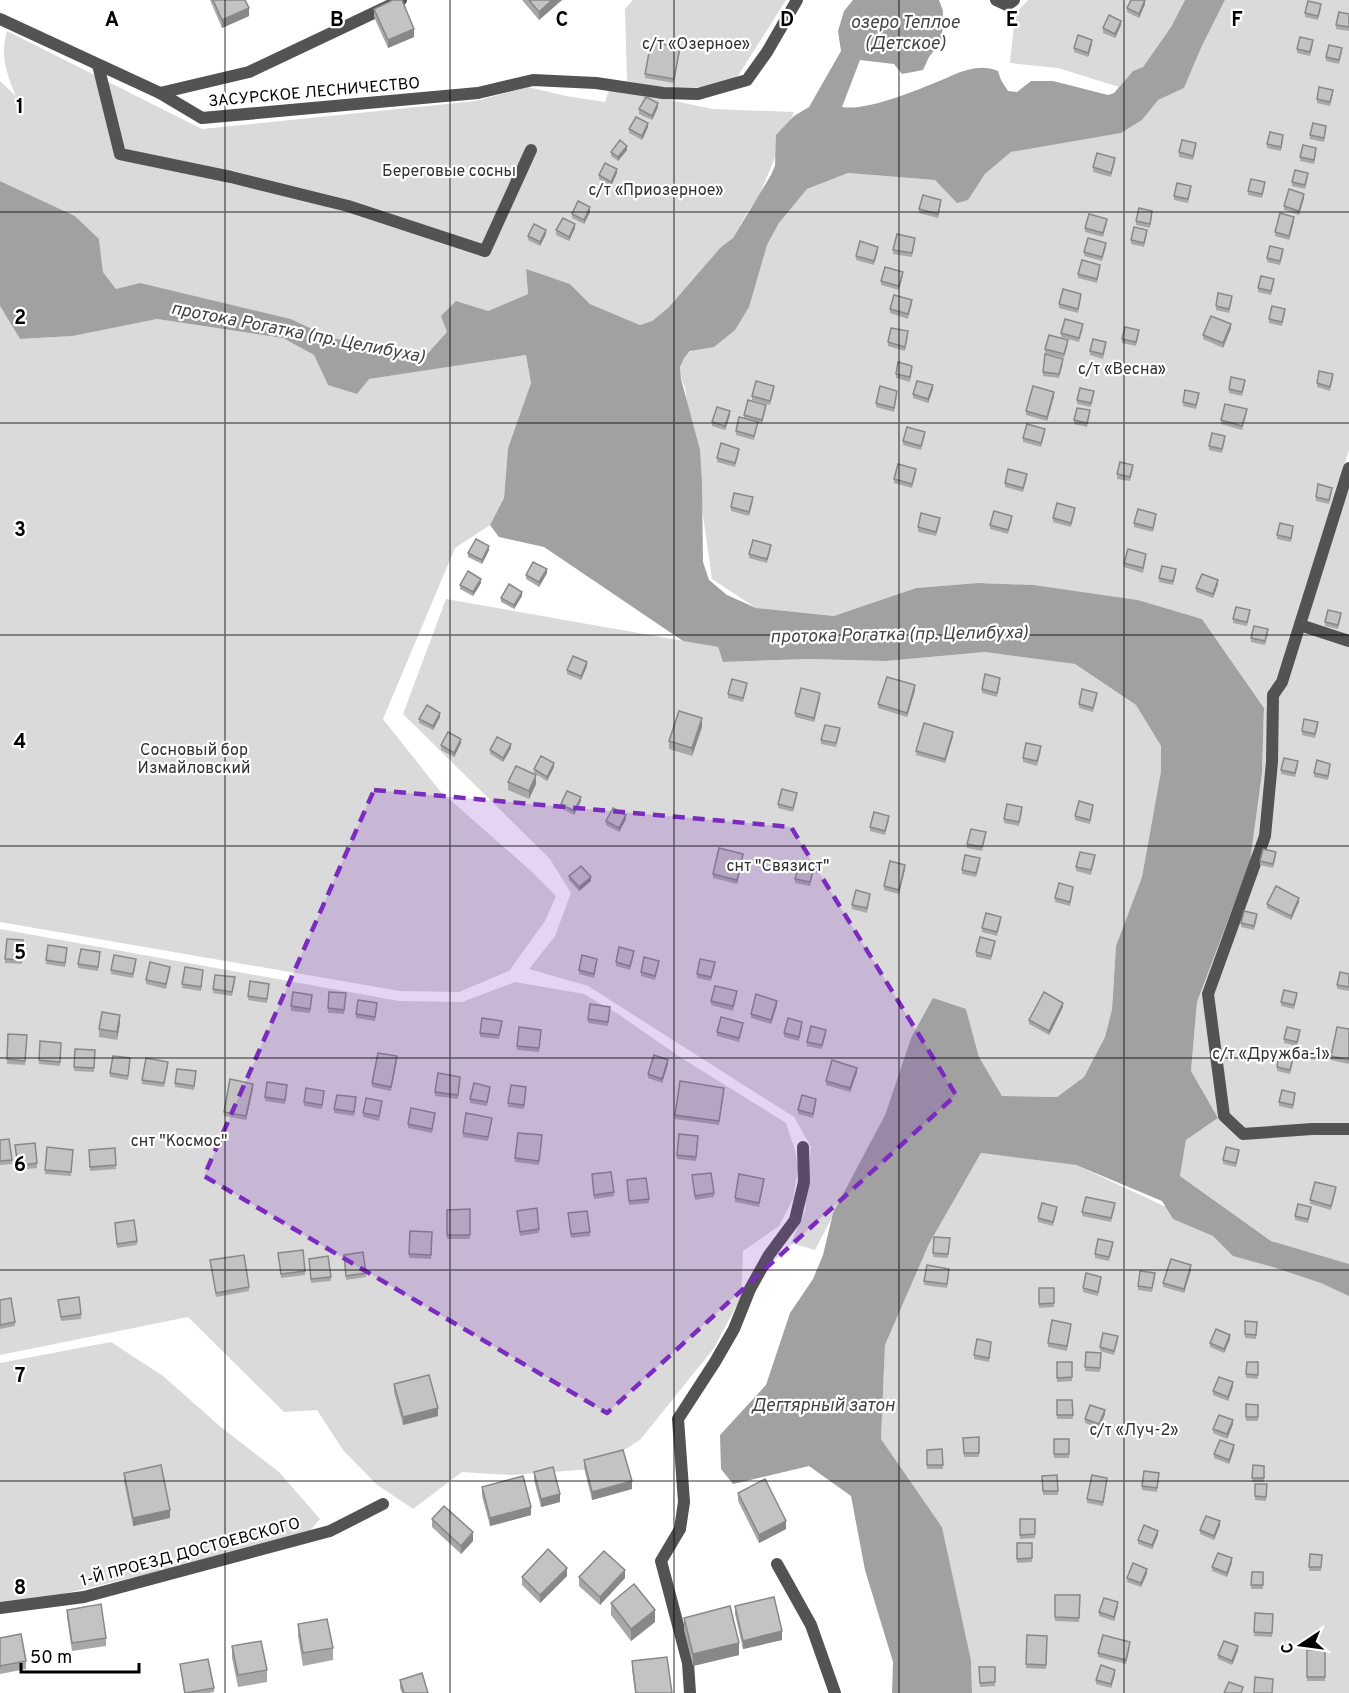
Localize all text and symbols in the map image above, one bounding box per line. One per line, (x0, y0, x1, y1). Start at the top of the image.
text: A (105, 8, 119, 34)
text: B (330, 8, 344, 34)
text: C (556, 8, 568, 34)
text: D (780, 8, 794, 34)
text: E (1006, 8, 1018, 34)
text: F (1231, 8, 1243, 34)
water label: озеро Теплое (Детское) (850, 12, 960, 56)
park label: с/т «Озерное» (642, 35, 750, 55)
street label: ЗАСУРСКОЕ ЛЕСНИЧЕСТВО (207, 74, 421, 112)
text: 1 (16, 95, 24, 121)
park label: Береговые сосны (382, 162, 516, 182)
park label: с/т «Приозерное» (588, 181, 724, 201)
water label: протока Рогатка (пр. Целибуха) (169, 298, 427, 369)
text: 2 (14, 306, 26, 332)
park label: с/т «Весна» (1078, 360, 1166, 380)
text: 3 (14, 518, 26, 544)
water label: протока Рогатка (пр. Целибуха) (770, 622, 1028, 649)
text: 4 (14, 730, 26, 756)
park label: Сосновый бор Измайловский (138, 741, 250, 779)
park label: снт "Связист" (727, 857, 829, 877)
text: 5 (14, 941, 26, 967)
park label: с/т «Дружба-1» (1212, 1045, 1330, 1065)
park label: снт "Космос" (131, 1132, 227, 1152)
text: 6 (14, 1153, 26, 1179)
text: 7 (15, 1364, 25, 1390)
water label: Дегтярный затон (751, 1395, 895, 1418)
park label: с/т «Луч-2» (1089, 1421, 1179, 1441)
street label: 1-Й ПРОЕЗД ДОСТОЕВСКОГО (78, 1512, 303, 1592)
text: 8 (14, 1576, 26, 1602)
north arrow (1271, 1615, 1331, 1675)
scale bar (21, 1636, 140, 1674)
text: С (1277, 1641, 1299, 1655)
text: 50 m (30, 1647, 72, 1670)

